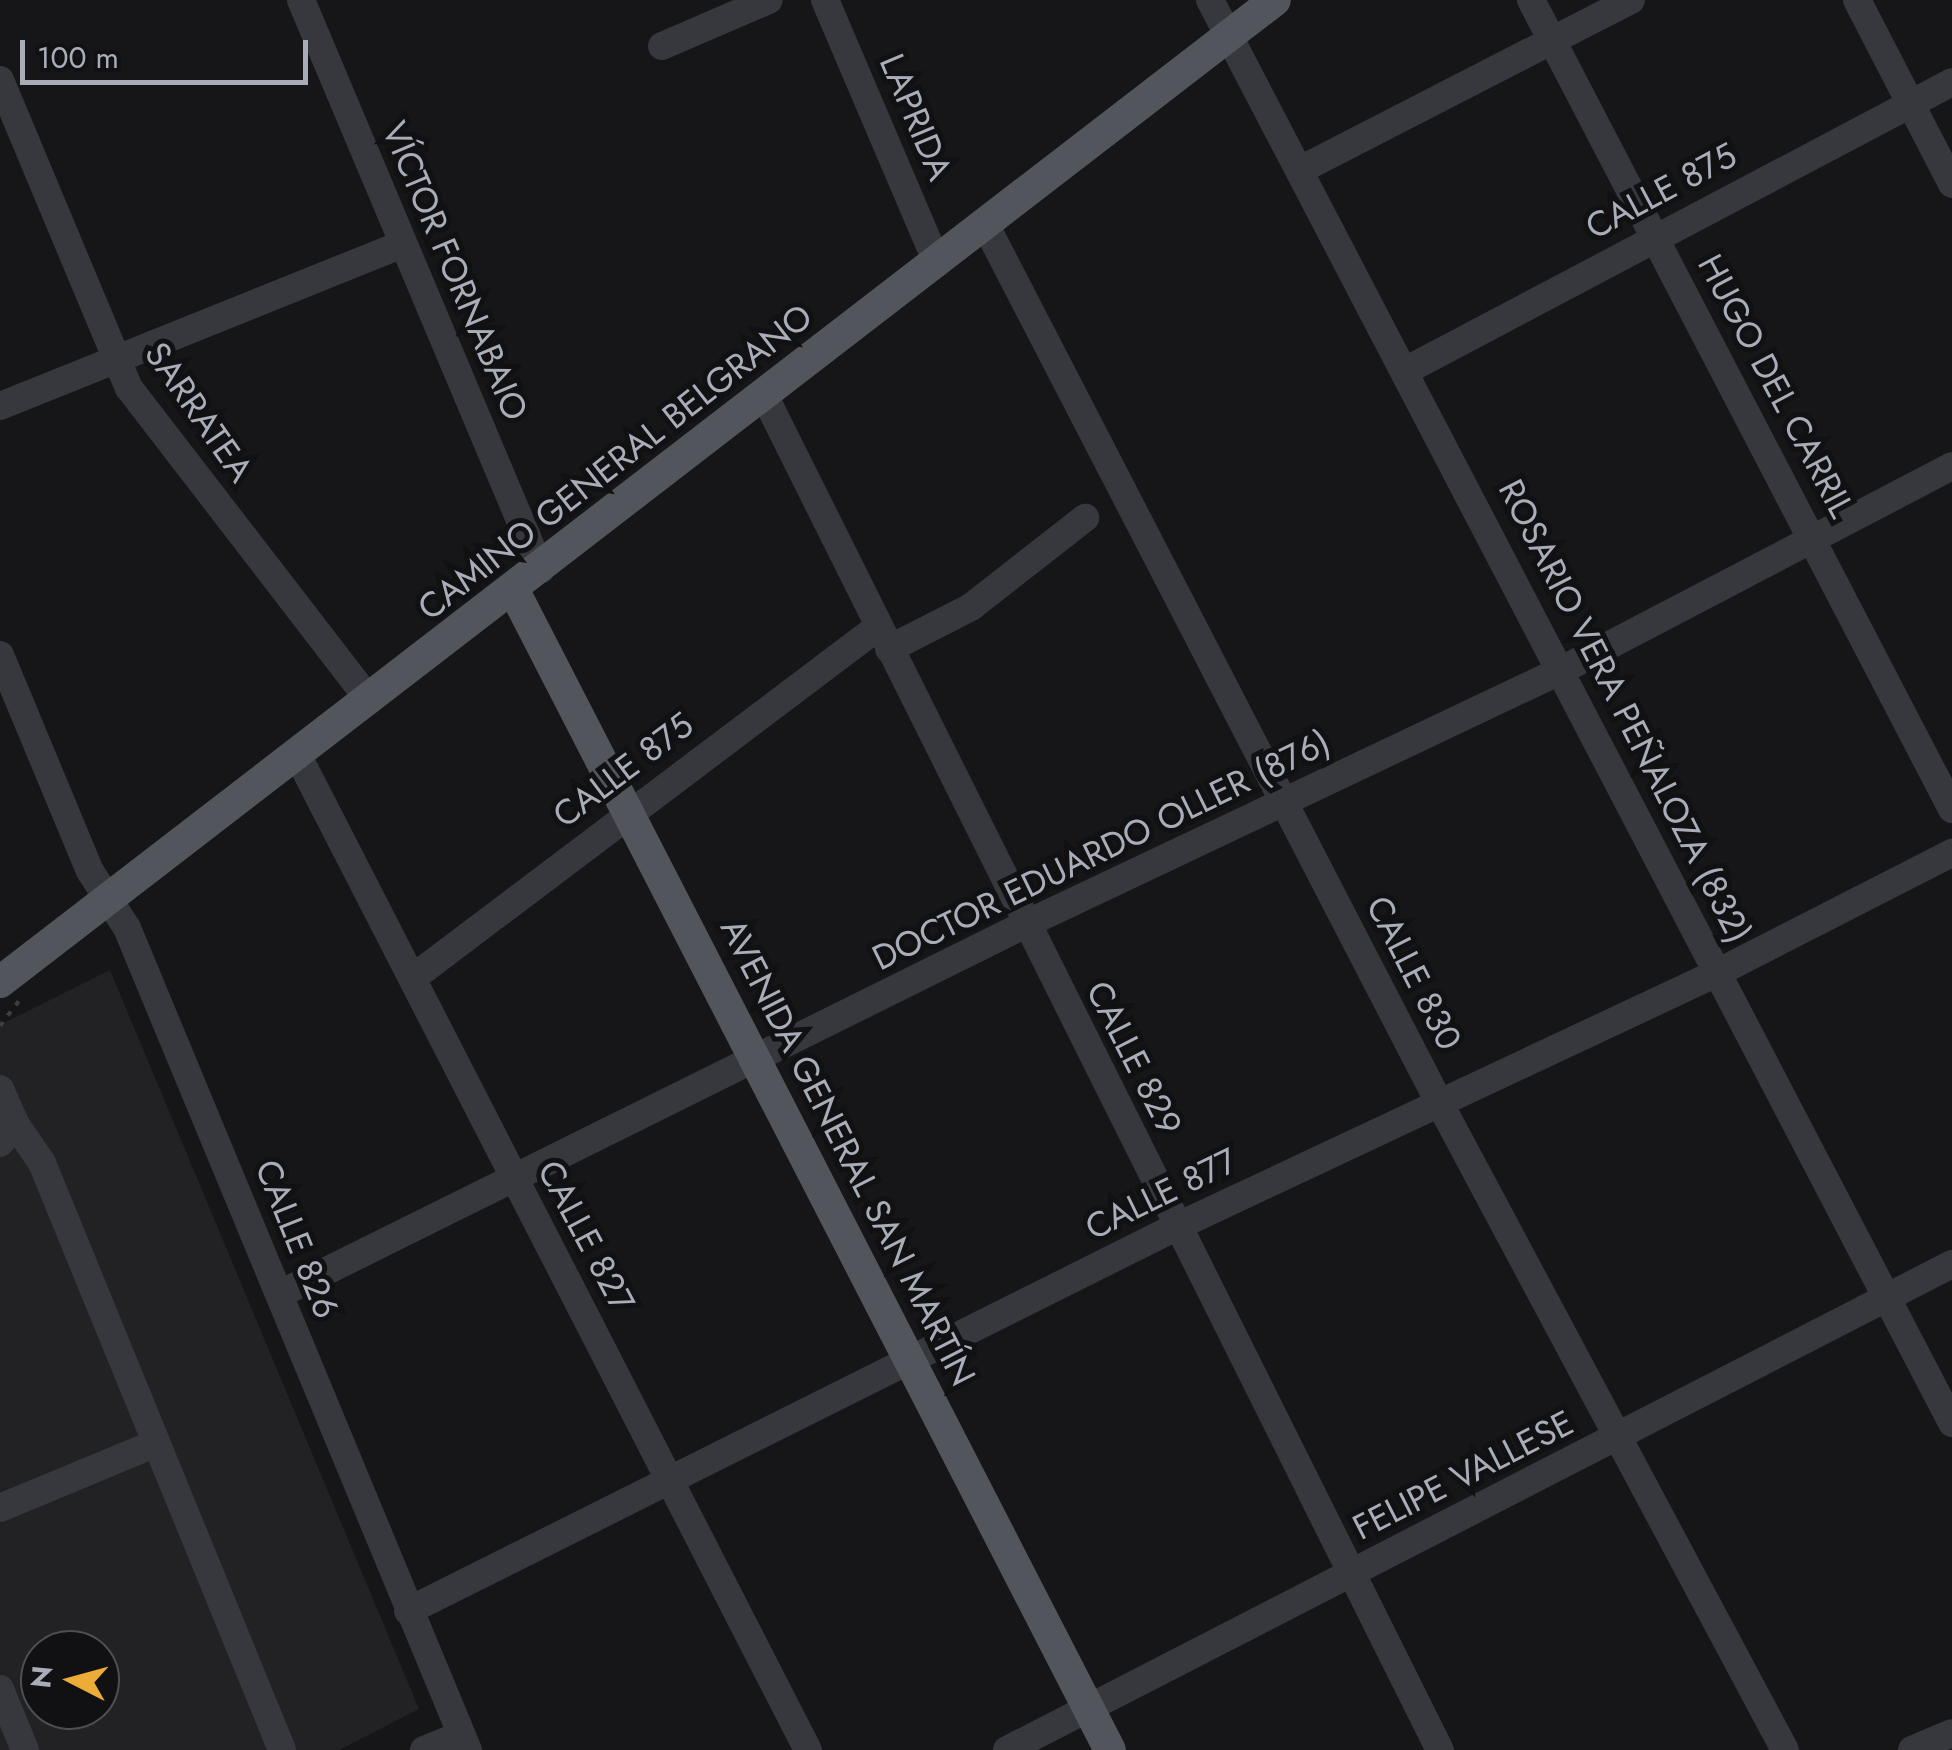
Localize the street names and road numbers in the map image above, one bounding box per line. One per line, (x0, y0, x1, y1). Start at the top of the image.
street label: LAPRIDA (871, 48, 961, 186)
street label: VÍCTOR FORNABAIO (373, 115, 537, 427)
street label: CALLE 875 (1579, 134, 1743, 248)
street label: HUGO DEL CARRIL (1689, 247, 1863, 525)
street label: CAMINO GENERAL BELGRANO (410, 295, 820, 629)
street label: SARRATEA (136, 334, 262, 490)
street label: ROSARIO VERA PEÑALOZA (832) (1490, 473, 1760, 949)
street label: CALLE 875 (545, 704, 701, 836)
street label: DOCTOR EDUARDO OLLER (876) (865, 721, 1337, 979)
street label: CALLE 830 (1357, 889, 1471, 1057)
street label: AVENIDA GENERAL SAN MARTÍN (712, 911, 984, 1393)
street label: CALLE 829 (1077, 974, 1191, 1142)
street label: CALLE 877 (1078, 1139, 1244, 1249)
street label: CALLE 827 (529, 1153, 643, 1319)
street label: CALLE 826 (246, 1154, 348, 1324)
street label: FELIPE VALLESE (1346, 1401, 1580, 1549)

